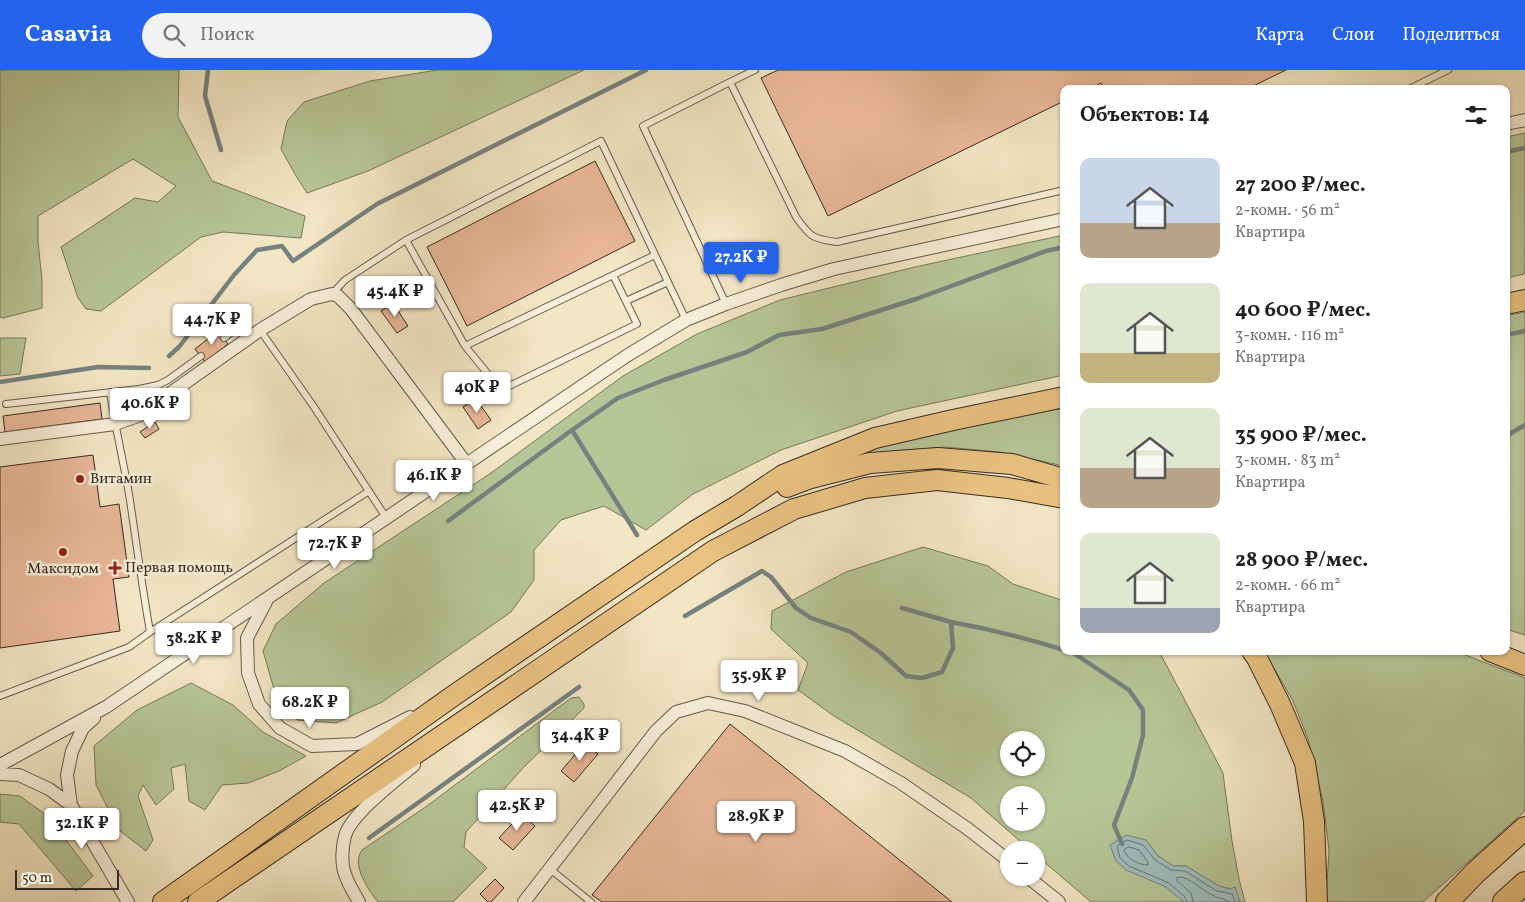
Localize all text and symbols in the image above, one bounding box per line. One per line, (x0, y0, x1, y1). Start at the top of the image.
search box (142, 13, 492, 58)
text: Casavia (25, 18, 112, 52)
icon: search (160, 21, 188, 49)
text: Поиск (200, 22, 254, 48)
text: Карта (1256, 23, 1304, 48)
text: Слои (1332, 23, 1374, 48)
text: Поделиться (1402, 23, 1500, 48)
text: Объектов: 14 (1080, 101, 1210, 130)
icon: filters (1462, 101, 1490, 129)
text: 27 200 ₽/мес. (1235, 171, 1366, 200)
icon: home (1120, 178, 1180, 238)
text: 2-комн. · 56 m² (1235, 200, 1340, 222)
text: Квартира (1235, 222, 1305, 244)
pin: 27.2K ₽ (695, 242, 787, 284)
text: 27.2K ₽ (715, 247, 767, 269)
pin: 45.4K ₽ (349, 276, 441, 318)
text: 45.4K ₽ (366, 281, 424, 303)
text: 40 600 ₽/мес. (1235, 296, 1371, 325)
icon: home (1120, 303, 1180, 363)
pin: 44.7K ₽ (166, 304, 258, 346)
text: 44.7K ₽ (184, 309, 240, 331)
text: 3-комн. · 116 m² (1235, 325, 1344, 347)
text: Квартира (1235, 347, 1305, 369)
pin: 40K ₽ (442, 372, 512, 414)
text: 40K ₽ (455, 377, 500, 399)
pin: 40.6K ₽ (104, 388, 196, 430)
text: 40.6K ₽ (121, 393, 179, 415)
text: 35 900 ₽/мес. (1235, 421, 1367, 450)
icon: home (1120, 428, 1180, 488)
text: 3-комн. · 83 m² (1235, 450, 1340, 472)
pin: 46.1K ₽ (388, 460, 480, 502)
text: 46.1K ₽ (406, 465, 462, 487)
place label: Витамин (90, 469, 152, 490)
text: Квартира (1235, 472, 1305, 494)
marker: Витамин (74, 473, 86, 485)
pin: 72.7K ₽ (289, 528, 381, 570)
text: 72.7K ₽ (308, 533, 362, 555)
marker: Максидом (57, 546, 69, 558)
text: 28 900 ₽/мес. (1235, 546, 1368, 575)
icon: home (1120, 553, 1180, 613)
place label: Первая помощь (125, 558, 233, 579)
place label: Максидом (27, 559, 99, 580)
marker: Первая помощь (109, 562, 121, 574)
text: 2-комн. · 66 m² (1235, 575, 1340, 597)
text: Квартира (1235, 597, 1305, 619)
pin: 38.2K ₽ (148, 622, 240, 665)
text: 38.2K ₽ (166, 628, 222, 650)
pin: 35.9K ₽ (713, 660, 805, 702)
text: 35.9K ₽ (732, 665, 787, 687)
pin: 68.2K ₽ (264, 686, 356, 729)
text: 68.2K ₽ (282, 692, 338, 714)
pin: 34.4K ₽ (534, 720, 626, 762)
text: 34.4K ₽ (551, 725, 609, 747)
map controls (1000, 731, 1045, 886)
button: locate (1000, 731, 1045, 776)
button: + (1000, 786, 1045, 831)
pin: 42.5K ₽ (471, 790, 563, 832)
text: 42.5K ₽ (489, 795, 545, 817)
pin: 28.9K ₽ (710, 800, 802, 843)
text: 28.9K ₽ (728, 806, 784, 828)
pin: 32.1K ₽ (36, 808, 128, 850)
text: 32.1K ₽ (55, 813, 109, 835)
button: − (1000, 841, 1045, 886)
scale bar (15, 867, 119, 890)
text: 50 m (22, 869, 52, 888)

